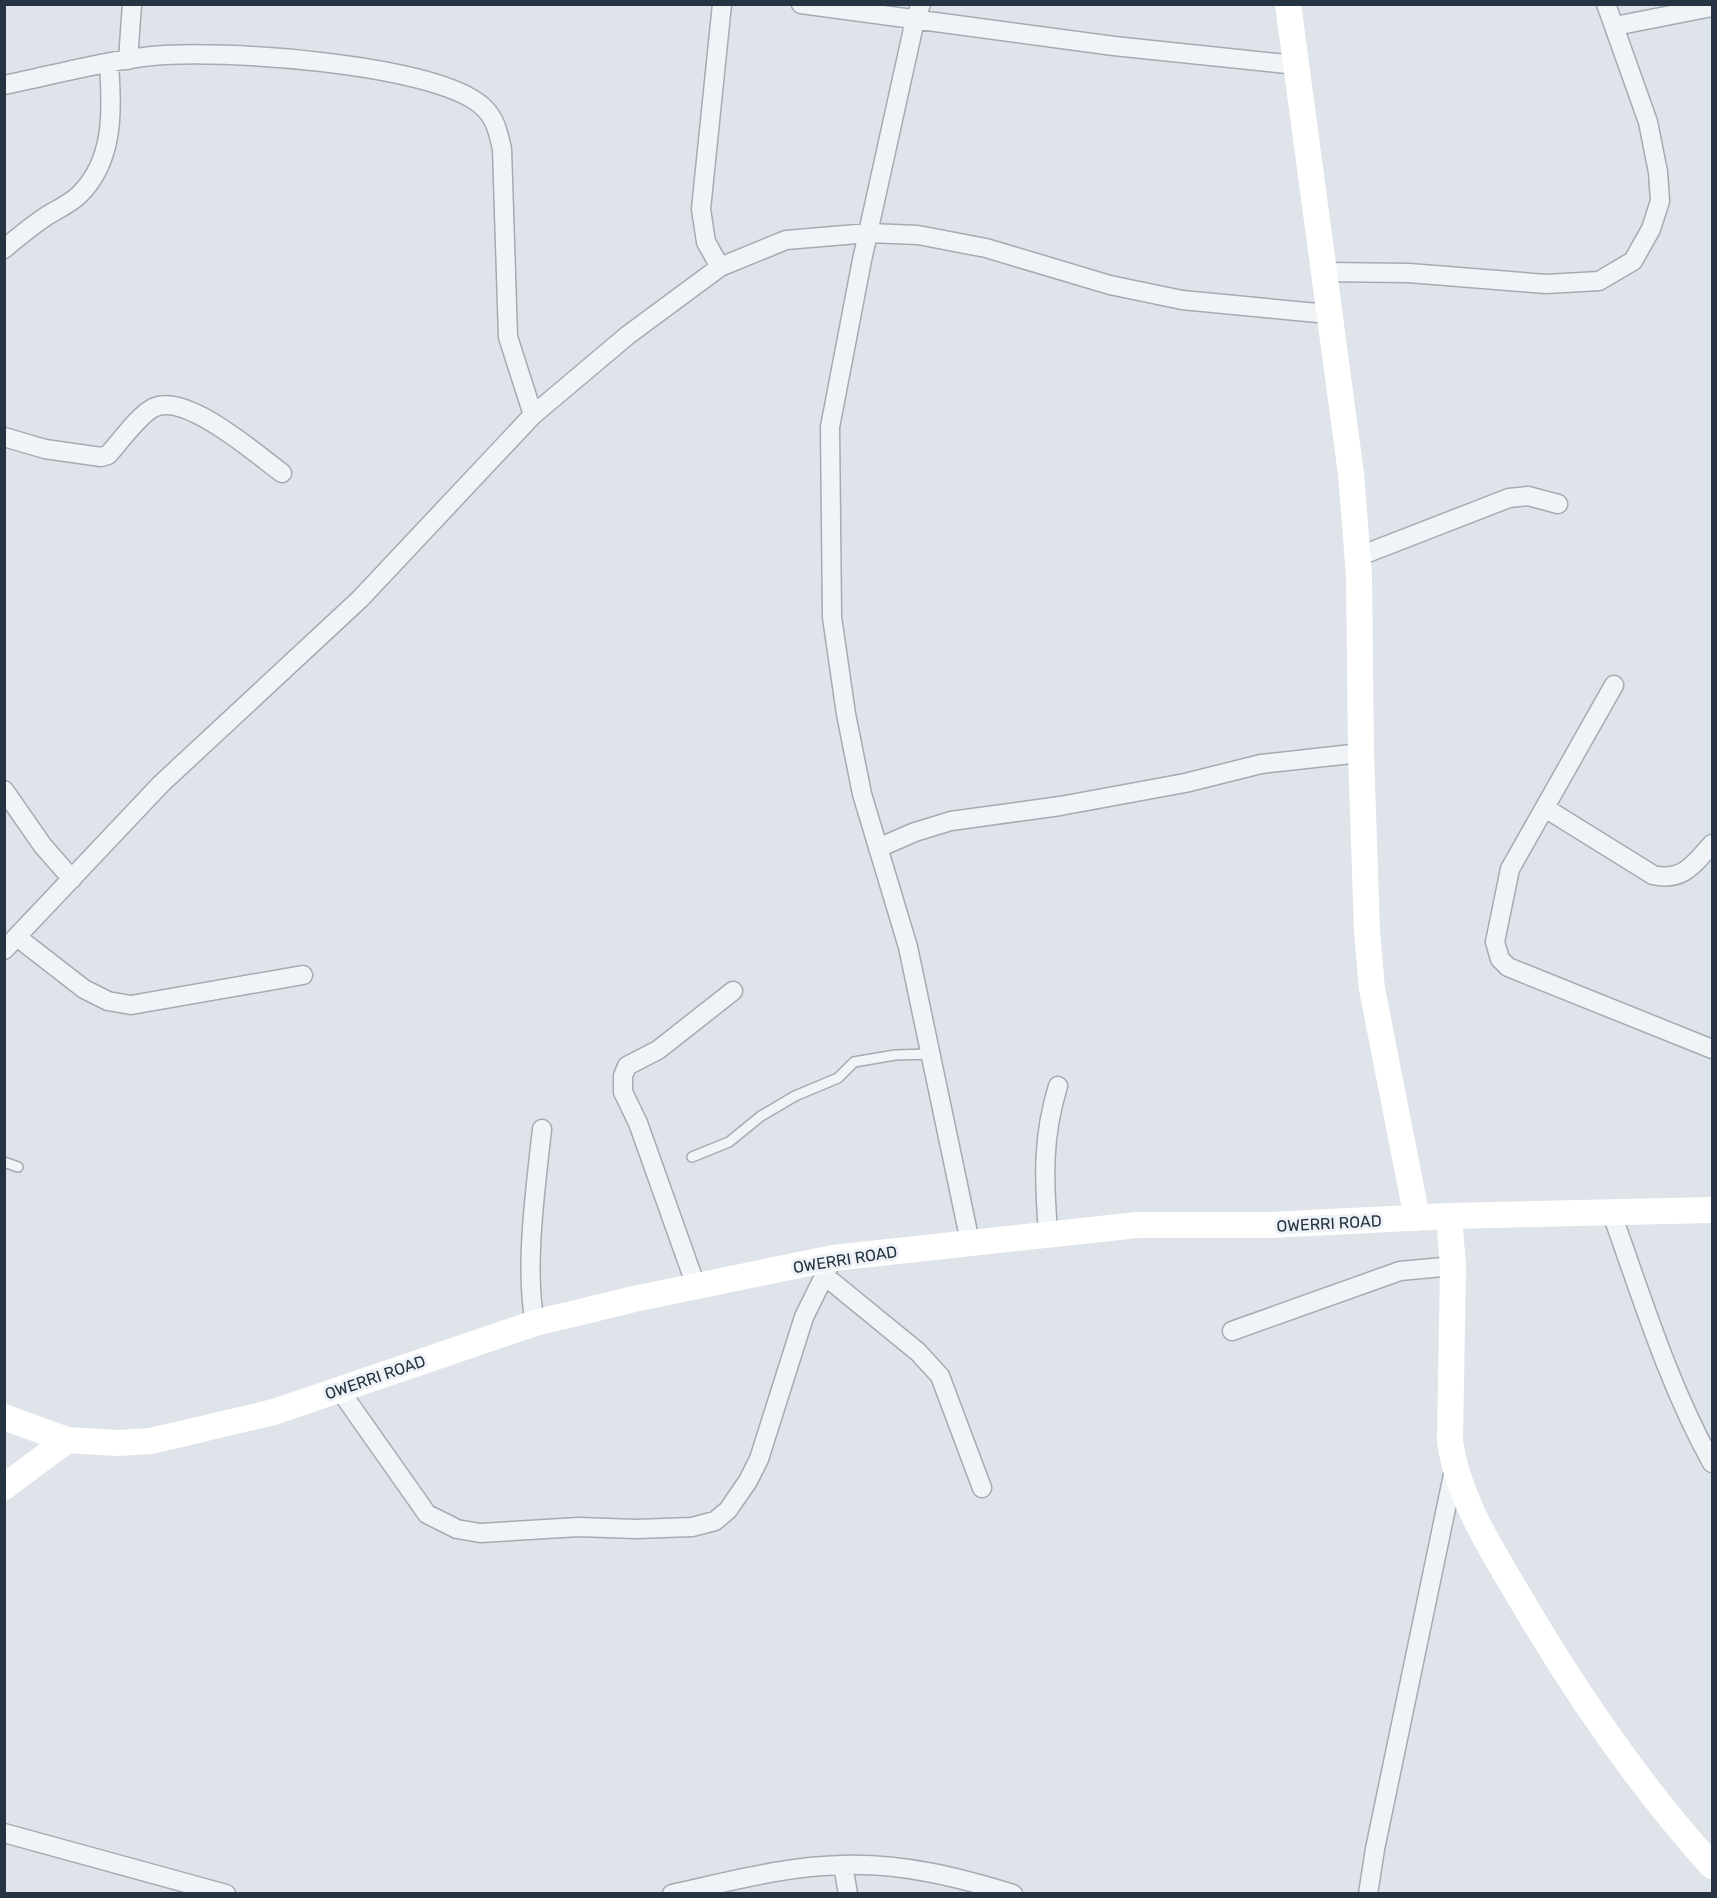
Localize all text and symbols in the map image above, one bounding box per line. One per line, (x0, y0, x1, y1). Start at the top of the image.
street label: OWERRI ROAD (1276, 1211, 1382, 1236)
street label: OWERRI ROAD (792, 1242, 899, 1277)
street label: OWERRI ROAD (322, 1351, 428, 1404)

